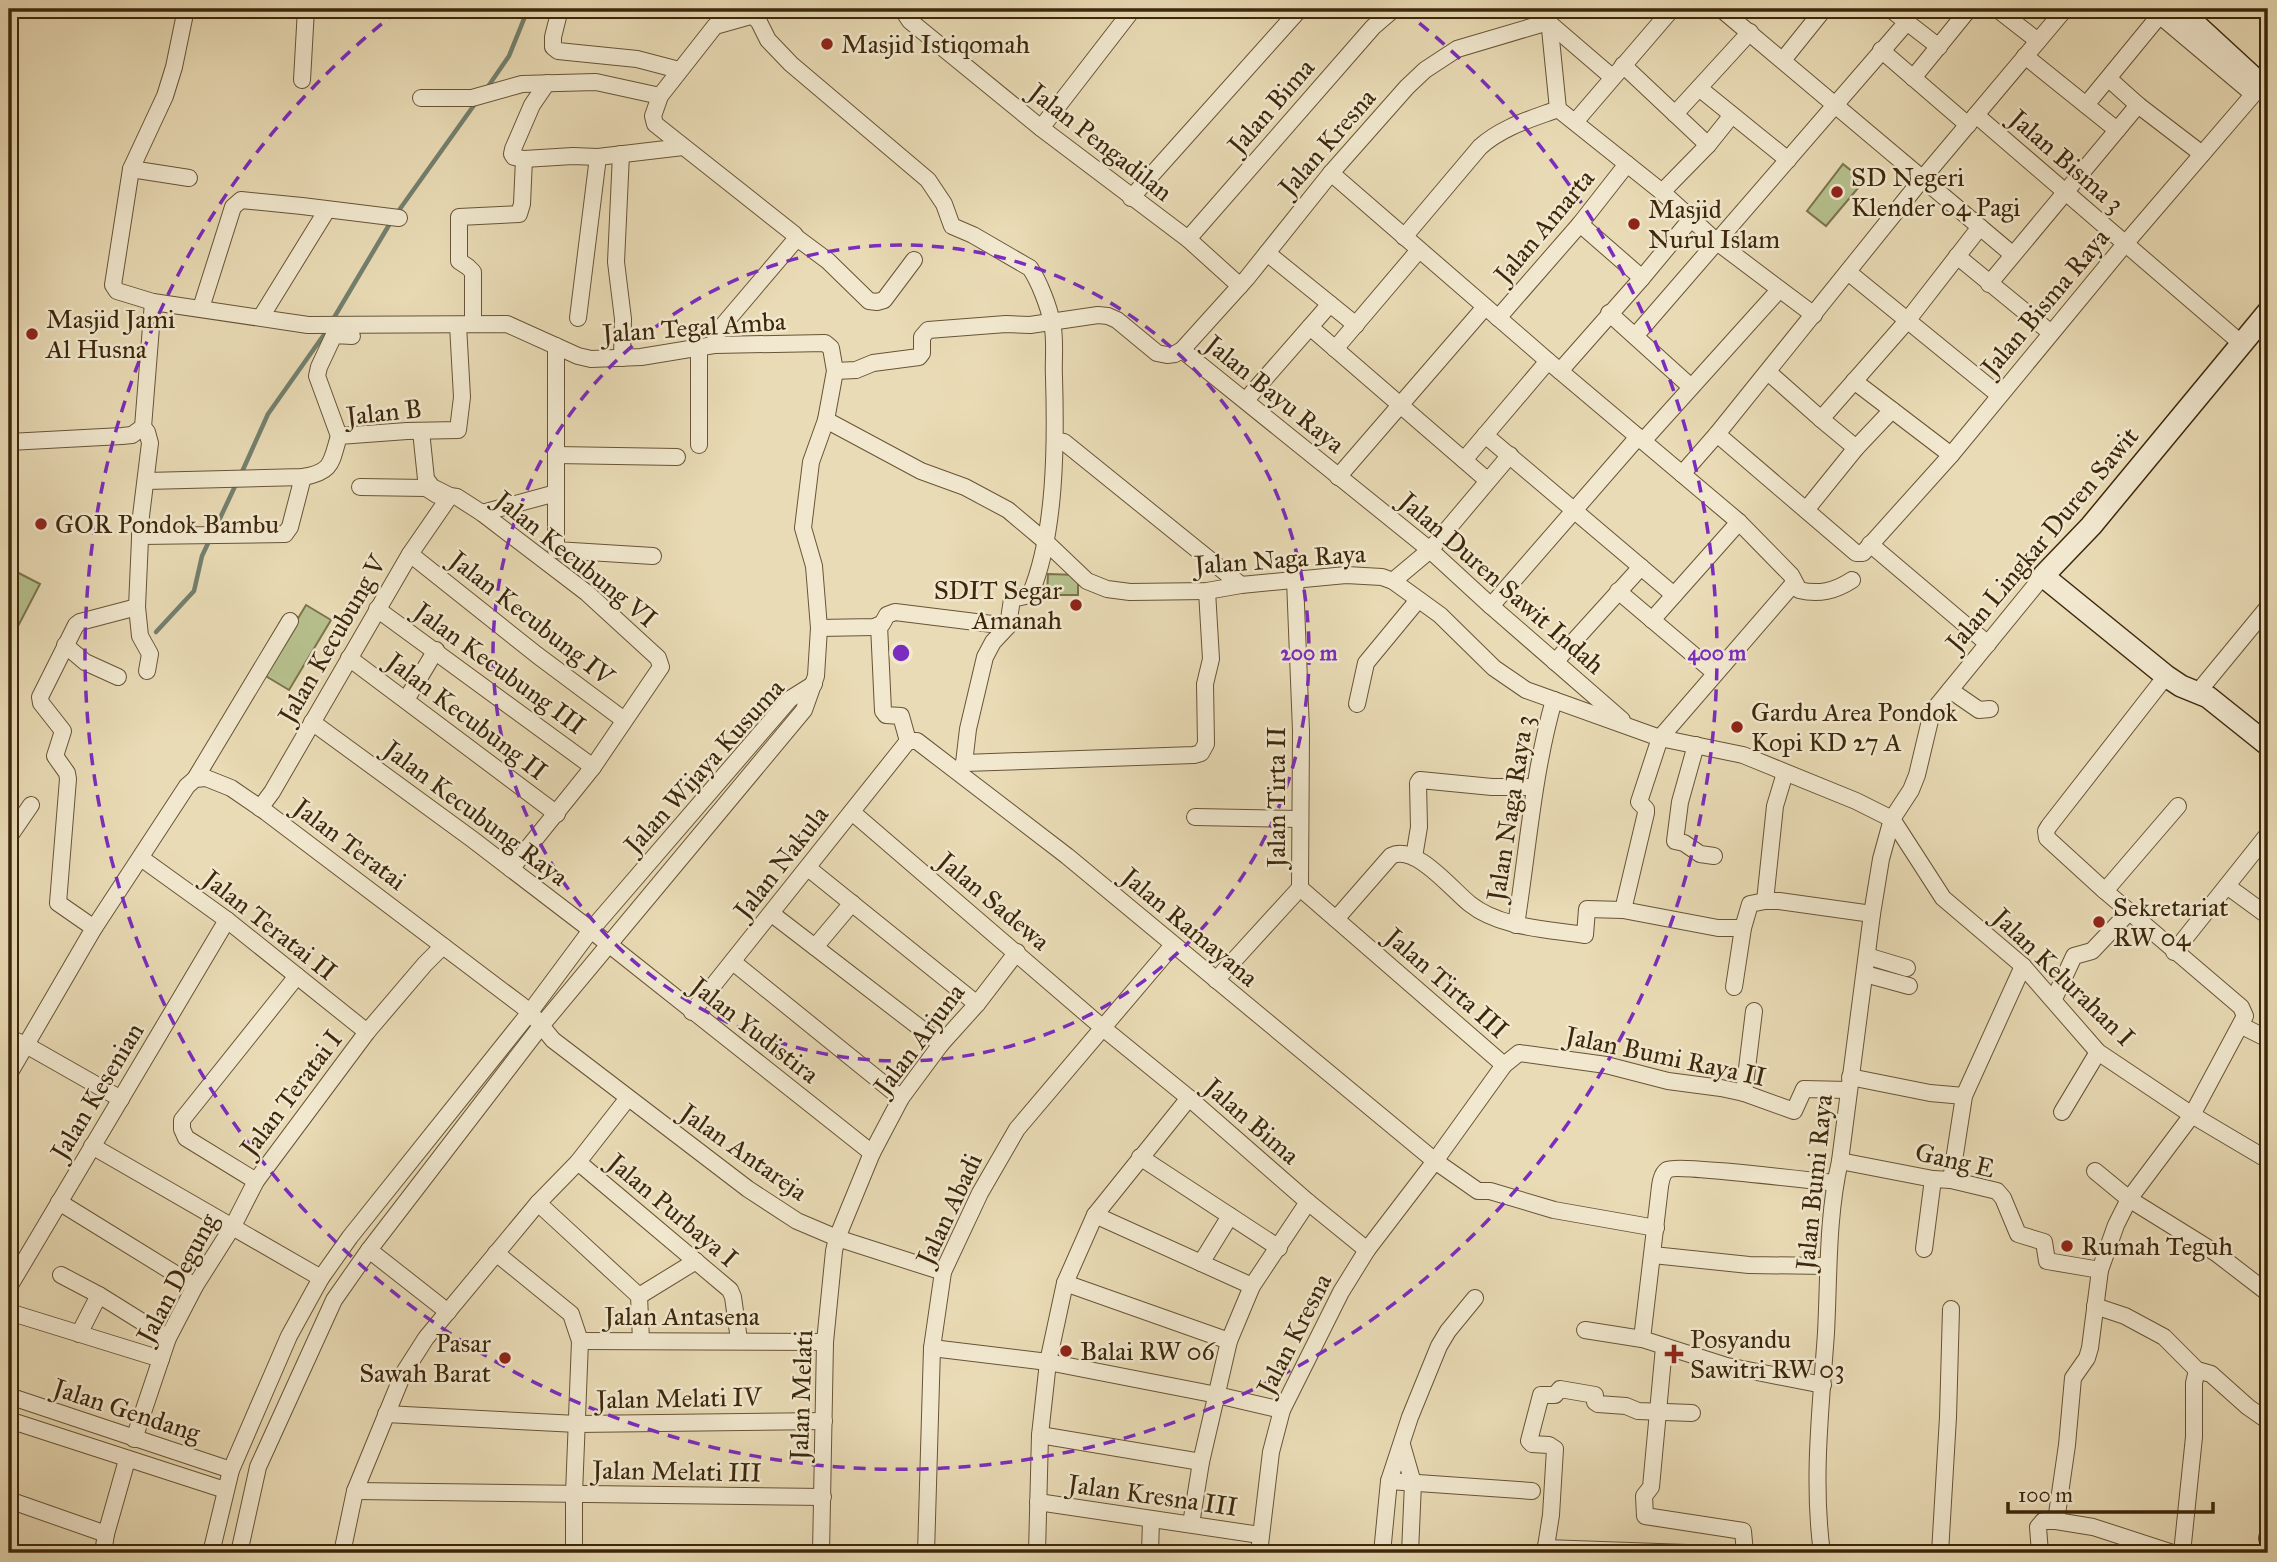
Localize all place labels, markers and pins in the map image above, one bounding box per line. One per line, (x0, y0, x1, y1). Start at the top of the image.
place label: Masjid Istiqomah (841, 28, 1030, 60)
marker: Masjid Istiqomah (819, 36, 835, 52)
place label: SD Negeri Klender 04 Pagi (1851, 161, 2020, 223)
marker: SD Negeri Klender 04 Pagi (1829, 184, 1845, 200)
place label: Masjid Nurul Islam (1648, 193, 1780, 255)
marker: Masjid Nurul Islam (1626, 216, 1642, 232)
place label: Masjid Jami Al Husna (45, 303, 175, 365)
marker: Masjid Jami Al Husna (24, 326, 40, 342)
place label: GOR Pondok Bambu (55, 508, 279, 540)
marker: GOR Pondok Bambu (33, 516, 49, 532)
place label: SDIT Segar Amanah (934, 574, 1063, 636)
marker: SDIT Segar Amanah (1068, 597, 1084, 613)
centre of rings (889, 641, 913, 665)
place label: Gardu Area Pondok Kopi KD 27 A (1751, 696, 1958, 758)
marker: Gardu Area Pondok Kopi KD 27 A (1729, 719, 1745, 735)
place label: Sekretariat RW 04 (2113, 891, 2228, 953)
marker: Sekretariat RW 04 (2091, 914, 2107, 930)
place label: Rumah Teguh (2081, 1230, 2234, 1262)
marker: Rumah Teguh (2059, 1238, 2075, 1254)
place label: Posyandu Sawitri RW 03 (1690, 1323, 1845, 1385)
place label: Pasar Sawah Barat (359, 1327, 491, 1389)
place label: Balai RW 06 (1080, 1335, 1216, 1367)
marker: Balai RW 06 (1058, 1343, 1074, 1359)
marker: Posyandu Sawitri RW 03 (1664, 1344, 1684, 1364)
marker: Pasar Sawah Barat (497, 1350, 513, 1366)

